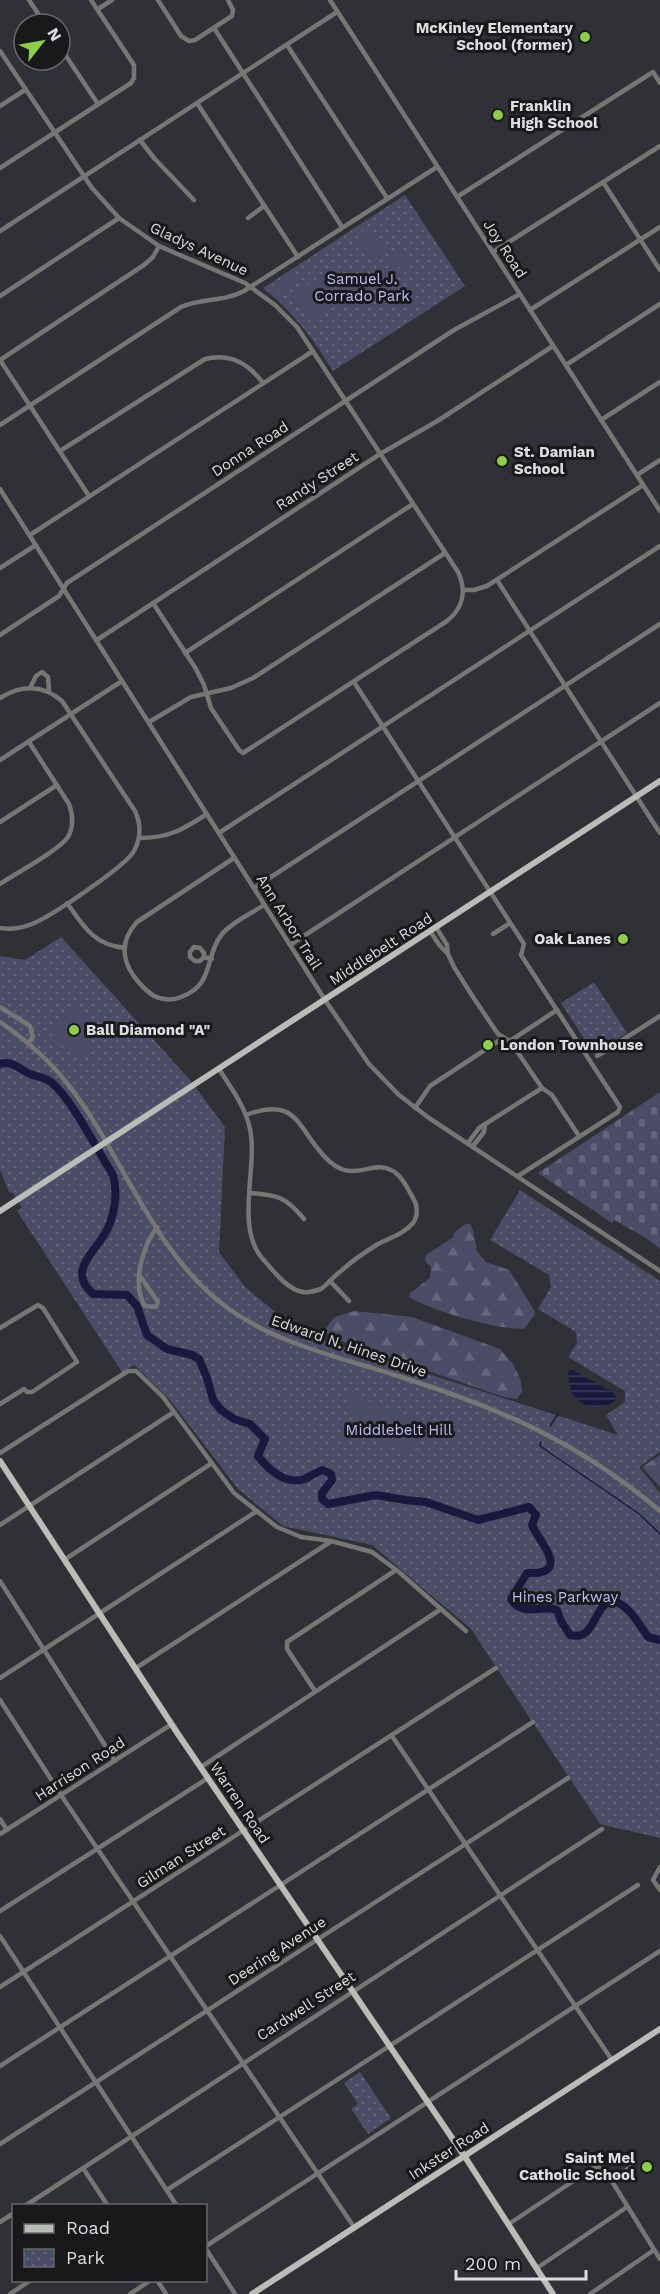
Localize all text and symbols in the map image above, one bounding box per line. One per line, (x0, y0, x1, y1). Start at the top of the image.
north arrow (12, 12, 72, 72)
place label: McKinley Elementary School (former) (416, 19, 574, 54)
text: N (43, 25, 66, 45)
marker: McKinley Elementary School (former) (578, 30, 592, 44)
place label: Franklin High School (510, 97, 598, 132)
marker: Franklin High School (491, 108, 505, 122)
street label: Joy Road (479, 216, 531, 282)
street label: Gladys Avenue (147, 218, 251, 280)
park label: Samuel J. Corrado Park (314, 270, 410, 305)
street label: Donna Road (208, 417, 292, 481)
place label: St. Damian School (514, 443, 595, 478)
street label: Randy Street (272, 447, 362, 514)
marker: St. Damian School (495, 454, 509, 468)
street label: Ann Arbor Trail (253, 871, 326, 973)
street label: Middlebelt Road (326, 909, 436, 989)
place label: Oak Lanes (534, 930, 611, 948)
marker: Oak Lanes (616, 932, 630, 946)
place label: Ball Diamond "A" (86, 1021, 210, 1039)
marker: Ball Diamond "A" (67, 1023, 81, 1037)
place label: London Townhouse (500, 1036, 643, 1054)
marker: London Townhouse (481, 1038, 495, 1052)
street label: Edward N. Hines Drive (269, 1311, 429, 1381)
park label: Middlebelt Hill (346, 1421, 453, 1439)
park label: Hines Parkway (512, 1588, 618, 1606)
street label: Harrison Road (32, 1733, 128, 1805)
street label: Warren Road (206, 1759, 274, 1847)
street label: Gilman Street (133, 1821, 229, 1892)
street label: Deering Avenue (225, 1913, 329, 1989)
street label: Cardwell Street (253, 1967, 359, 2045)
street label: Inkster Road (405, 2118, 493, 2184)
place label: Saint Mel Catholic School (519, 2149, 635, 2184)
marker: Saint Mel Catholic School (640, 2160, 654, 2174)
legend (12, 2204, 207, 2282)
text: Road (66, 2217, 110, 2238)
scale bar (456, 2243, 586, 2281)
text: Park (66, 2247, 105, 2268)
text: 200 m (465, 2253, 521, 2274)

